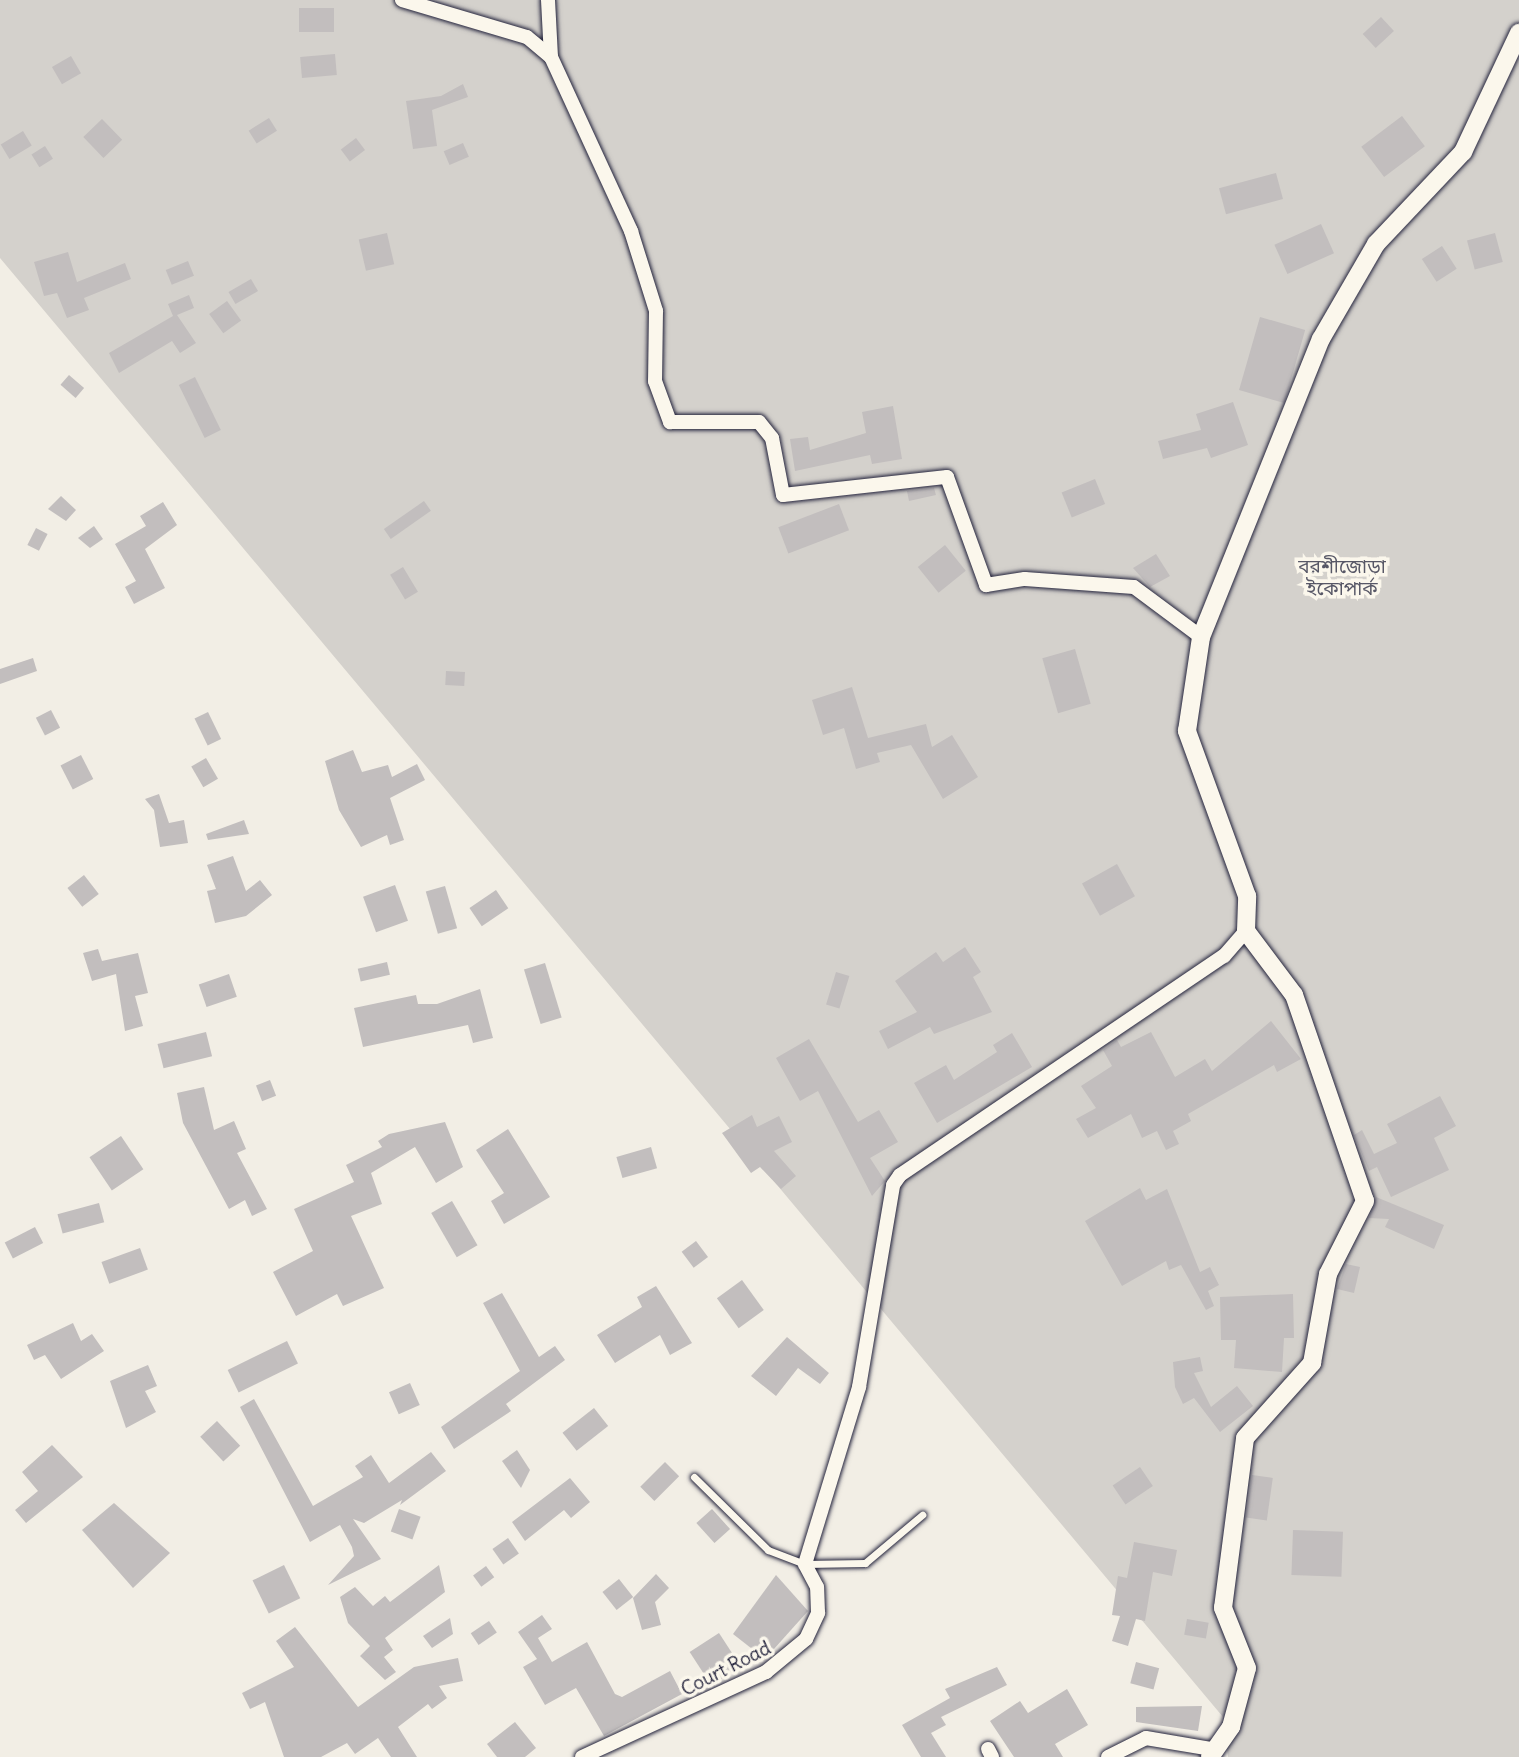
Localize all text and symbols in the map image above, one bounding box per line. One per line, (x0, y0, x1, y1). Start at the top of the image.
park label: বরশীজোড়া ইকোপার্ক (1298, 556, 1386, 600)
street label: Court Road (677, 1637, 775, 1701)

